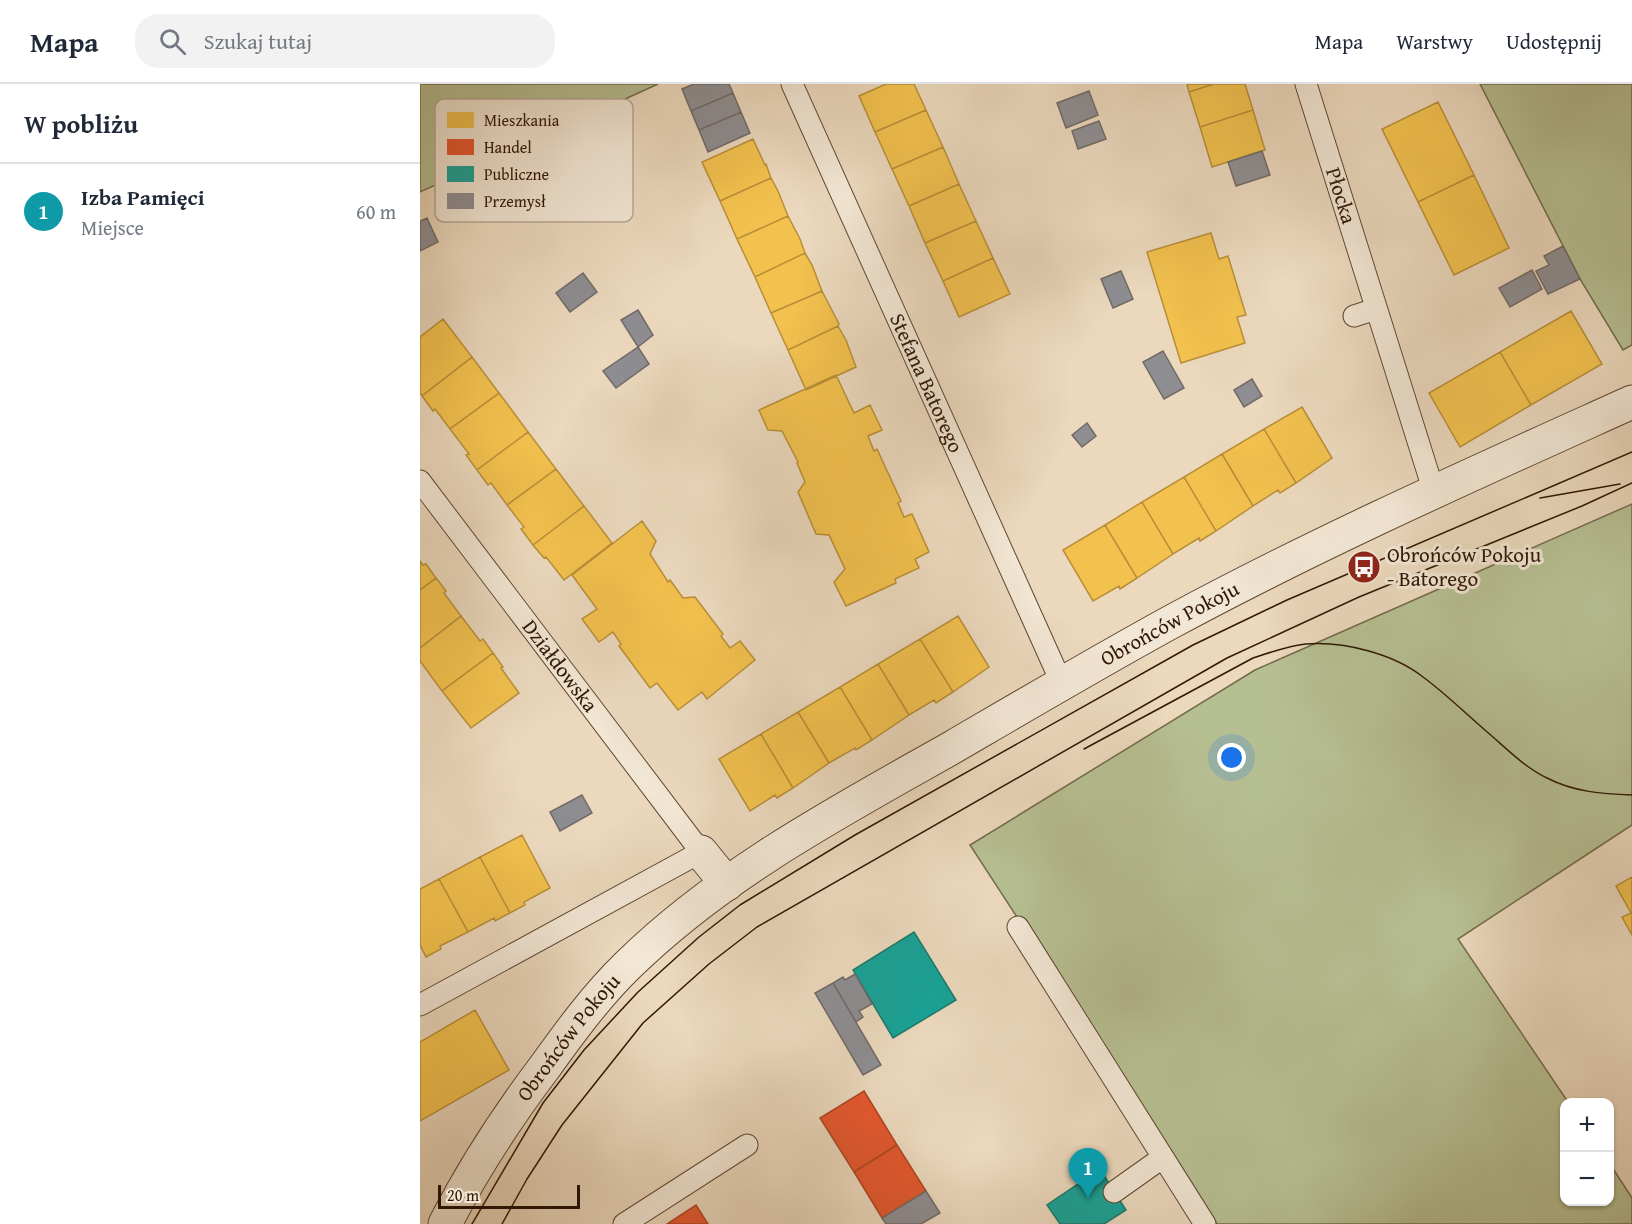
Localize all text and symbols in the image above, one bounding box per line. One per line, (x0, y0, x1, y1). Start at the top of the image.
search box (135, 14, 555, 68)
text: Mapa (30, 21, 99, 62)
icon: search (156, 25, 189, 58)
text: Szukaj tutaj (204, 25, 312, 57)
text: Mapa (1315, 26, 1363, 57)
text: Warstwy (1396, 26, 1473, 57)
text: Udostępnij (1506, 26, 1602, 57)
legend (435, 99, 633, 222)
text: W pobliżu (24, 104, 138, 143)
text: Mieszkania (484, 108, 560, 132)
text: Handel (484, 135, 532, 159)
text: Publiczne (484, 162, 549, 186)
street label: Płocka (1318, 163, 1365, 228)
text: Izba Pamięci (81, 181, 205, 213)
text: Przemysł (484, 189, 546, 213)
text: 1 (38, 197, 49, 226)
text: 60 m (356, 197, 396, 226)
text: Miejsce (81, 213, 144, 242)
street label: Stefana Batorego (882, 308, 972, 458)
place label: Obrońców Pokoju - Batorego (1387, 539, 1542, 594)
bus stop icon: Obrońców Pokoju - Batorego (1346, 549, 1382, 585)
street label: Obrońców Pokoju (1094, 573, 1245, 674)
street label: Działdowska (515, 613, 606, 719)
your location (1217, 743, 1246, 772)
street label: Obrońców Pokoju (509, 966, 627, 1107)
map controls (1560, 1098, 1614, 1206)
button: + (1560, 1098, 1614, 1152)
pin: 1 (1068, 1148, 1108, 1198)
button: − (1560, 1152, 1614, 1206)
scale bar (438, 1182, 580, 1210)
text: 20 m (447, 1183, 479, 1207)

